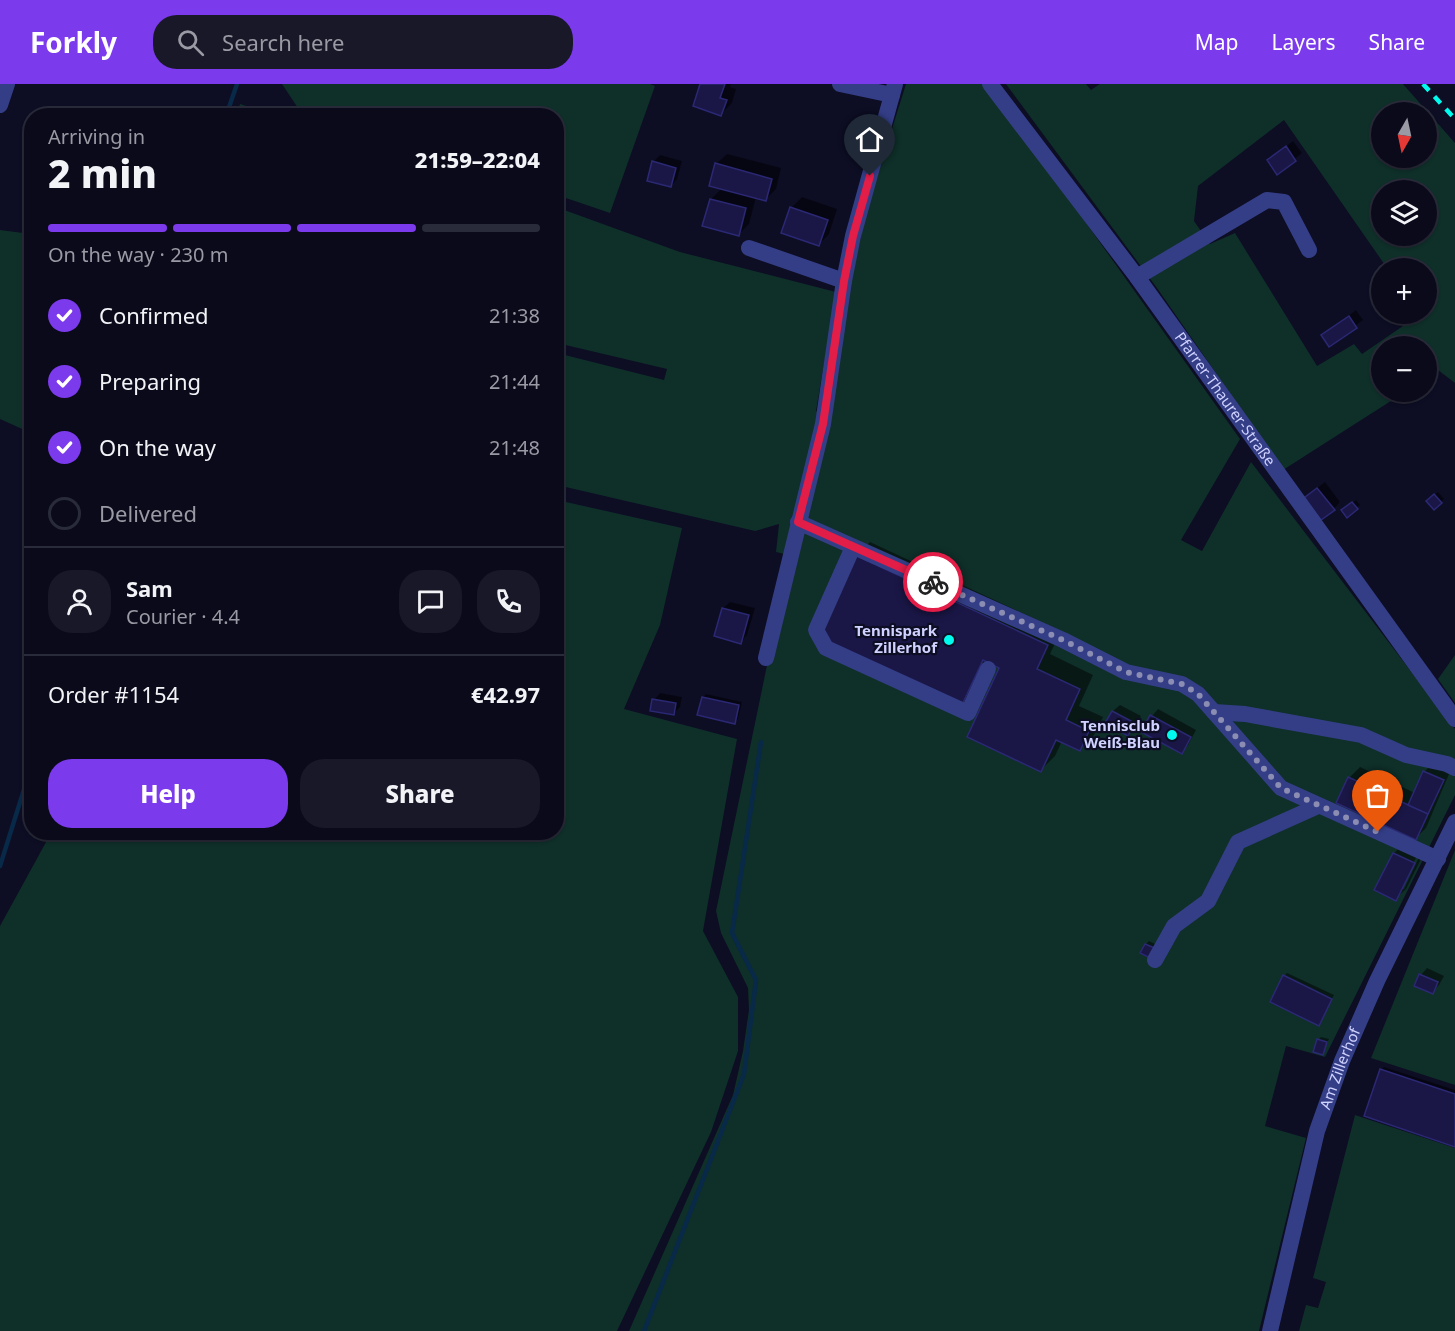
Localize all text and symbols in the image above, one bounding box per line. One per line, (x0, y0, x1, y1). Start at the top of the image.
search box (153, 15, 573, 69)
text: Forkly (30, 23, 117, 61)
icon: search (174, 26, 207, 59)
text: Search here (222, 27, 345, 57)
text: Map (1195, 28, 1239, 56)
text: Layers (1272, 28, 1336, 56)
text: Share (1369, 28, 1425, 56)
north arrow (1371, 102, 1437, 168)
map controls (1371, 102, 1437, 402)
pin (844, 114, 895, 176)
text: Arriving in (48, 123, 145, 150)
icon: home (853, 123, 886, 156)
text: 21:59–22:04 (415, 144, 540, 174)
text: 2 min (48, 146, 157, 199)
button: layers (1371, 180, 1437, 246)
text: On the way · 230 m (48, 241, 228, 268)
button: + (1371, 258, 1437, 324)
icon: check (48, 299, 81, 332)
text: Confirmed (99, 300, 209, 330)
text: 21:38 (489, 302, 540, 329)
street label: Pfarrer-Thaurer-Straße (1171, 328, 1281, 469)
button: − (1371, 336, 1437, 402)
icon: check (48, 365, 81, 398)
text: Preparing (99, 366, 201, 396)
text: 21:44 (489, 368, 540, 395)
icon: check (48, 431, 81, 464)
text: On the way (99, 432, 216, 462)
text: 21:48 (489, 434, 540, 461)
text: Delivered (99, 498, 197, 528)
courier (903, 552, 963, 612)
icon: bike (917, 566, 950, 599)
button: person (48, 570, 111, 633)
button: chat (399, 570, 462, 633)
button: phone (477, 570, 540, 633)
text: Sam (126, 573, 173, 603)
text: Courier · 4.4 (126, 603, 240, 630)
place label: Tennispark Zillerhof (854, 620, 938, 657)
marker: Tennispark Zillerhof (942, 633, 956, 647)
text: Order #1154 (48, 679, 179, 709)
text: €42.97 (471, 679, 540, 709)
place label: Tennisclub Weiß-Blau (1080, 715, 1160, 752)
marker: Tennisclub Weiß-Blau (1165, 728, 1179, 742)
button: Help (48, 759, 288, 828)
button: Share (300, 759, 540, 828)
pin (1352, 770, 1403, 832)
icon: bag (1361, 779, 1394, 812)
street label: Am Zillerhof (1315, 1024, 1365, 1112)

